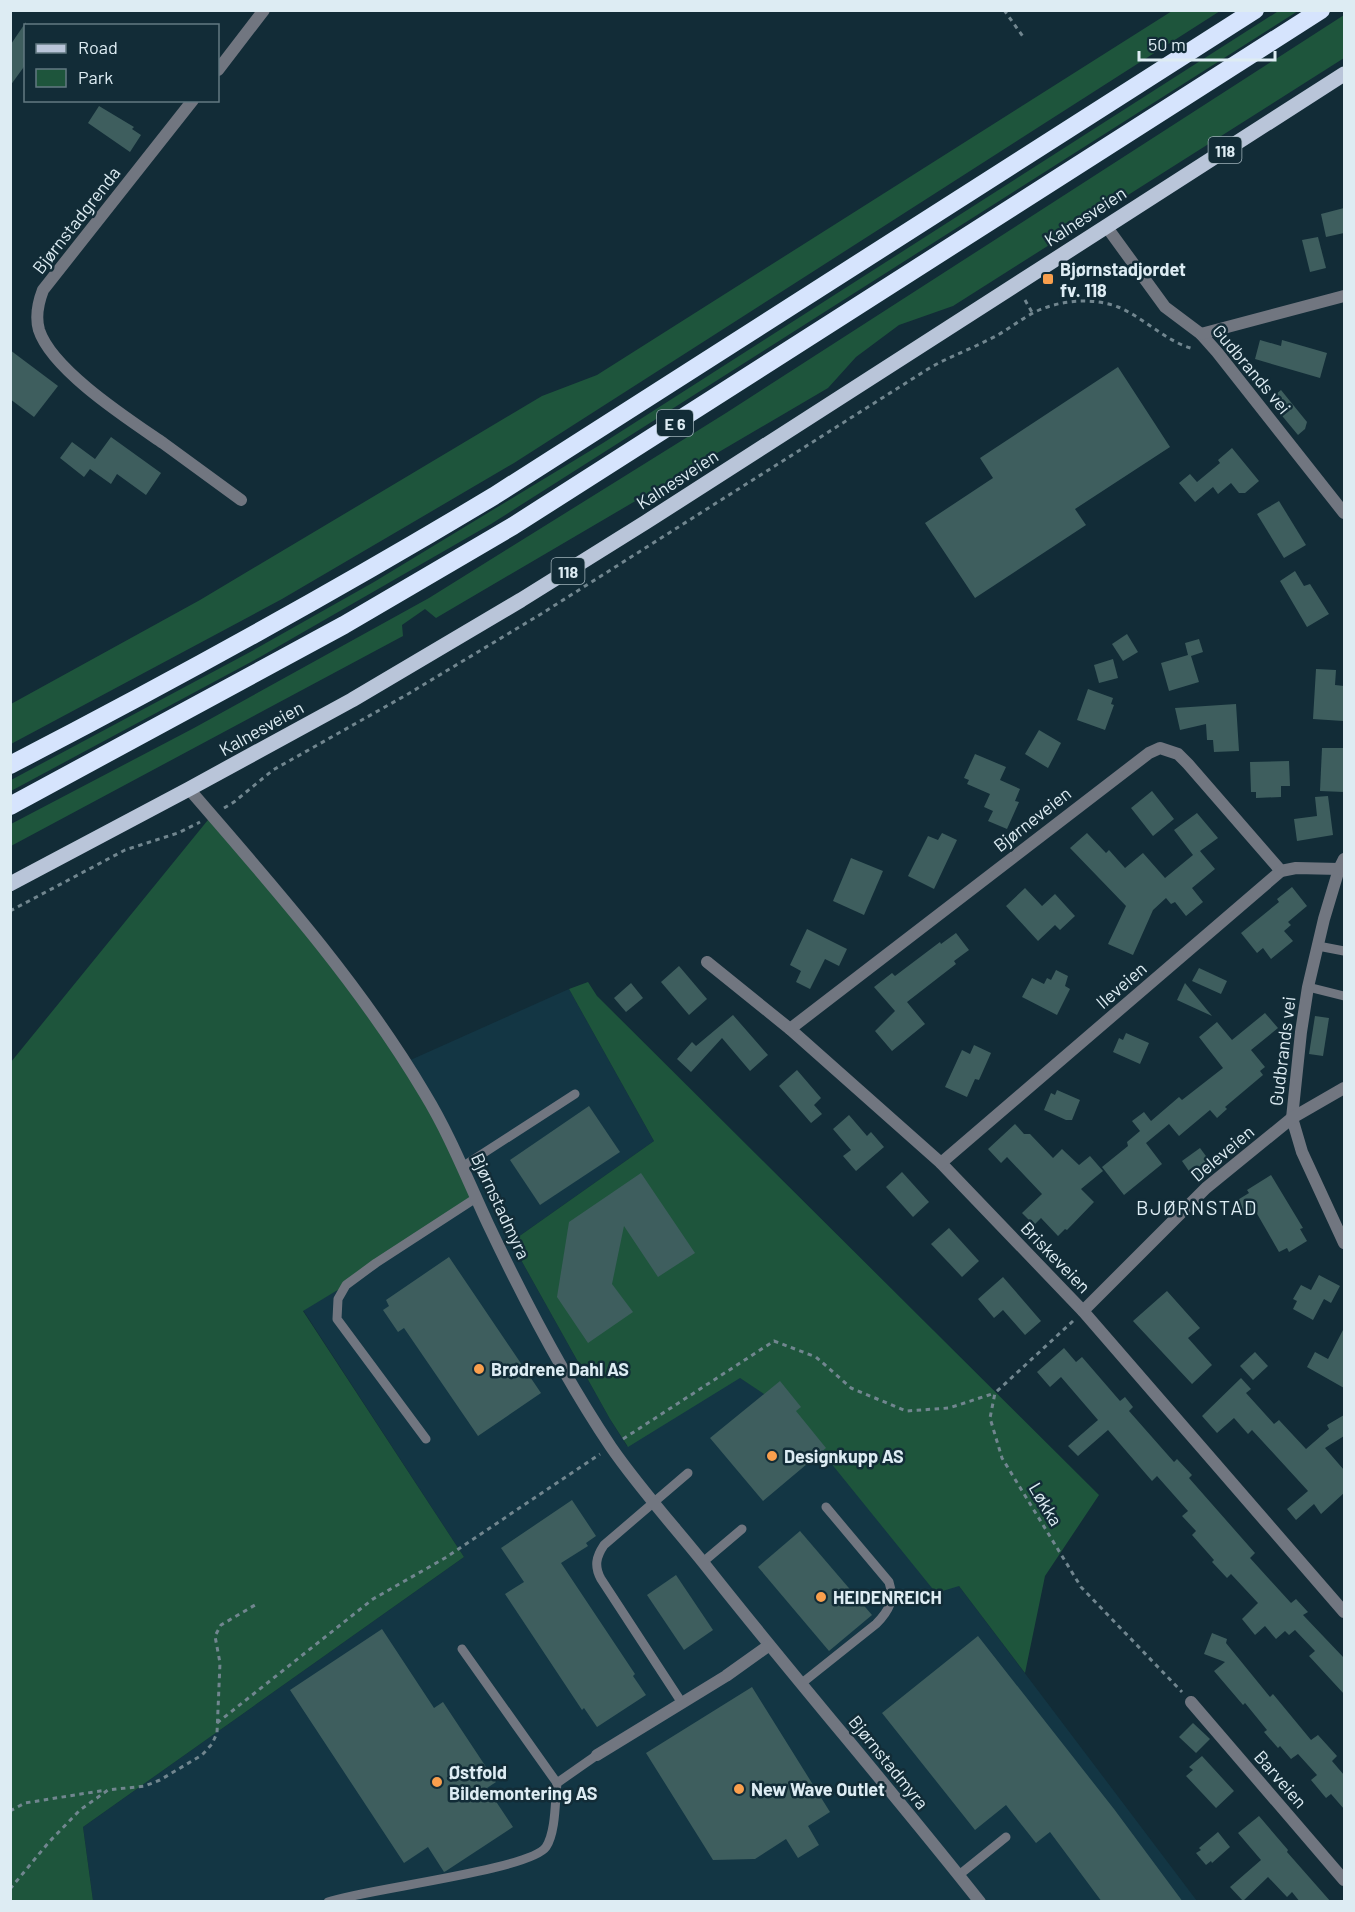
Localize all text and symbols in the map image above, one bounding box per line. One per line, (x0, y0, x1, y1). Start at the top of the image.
legend (24, 24, 219, 102)
scale bar (1139, 24, 1276, 62)
text: 50 m (1148, 33, 1186, 55)
text: Road (78, 36, 118, 58)
text: Park (78, 66, 113, 88)
road number: 118 (1208, 137, 1242, 163)
street label: Bjørnstadgrenda (27, 162, 125, 278)
street label: Kalnesveien (1040, 181, 1130, 251)
place label: Bjørnstadjordet fv. 118 (1060, 258, 1186, 301)
marker: Bjørnstadjordet fv. 118 (1041, 272, 1055, 286)
street label: Gudbrands vei (1208, 320, 1296, 418)
road number: E 6 (657, 410, 693, 436)
street label: Kalnesveien (632, 444, 722, 514)
road number: 118 (552, 558, 584, 584)
street label: Kalnesveien (215, 696, 307, 760)
street label: Bjørneveien (989, 782, 1075, 856)
street label: Ileveien (1091, 957, 1151, 1013)
street label: Gudbrands vei (1264, 995, 1300, 1107)
street label: Deleveien (1186, 1120, 1258, 1186)
street label: Bjørnstadmyra (467, 1150, 535, 1262)
district label: BJØRNSTAD (1136, 1195, 1258, 1219)
street label: Briskeveien (1017, 1217, 1095, 1297)
place label: Brødrene Dahl AS (491, 1358, 629, 1380)
marker: Brødrene Dahl AS (472, 1362, 486, 1376)
place label: Designkupp AS (784, 1445, 904, 1467)
marker: Designkupp AS (765, 1449, 779, 1463)
street label: Løkka (1025, 1478, 1067, 1530)
place label: HEIDENREICH (833, 1586, 942, 1608)
marker: HEIDENREICH (814, 1590, 828, 1604)
street label: Bjørnstadmyra (844, 1711, 934, 1813)
street label: Barveien (1250, 1746, 1312, 1812)
place label: Østfold Bildemontering AS (449, 1761, 598, 1804)
marker: Østfold Bildemontering AS (430, 1775, 444, 1789)
place label: New Wave Outlet (751, 1778, 885, 1800)
marker: New Wave Outlet (732, 1782, 746, 1796)

